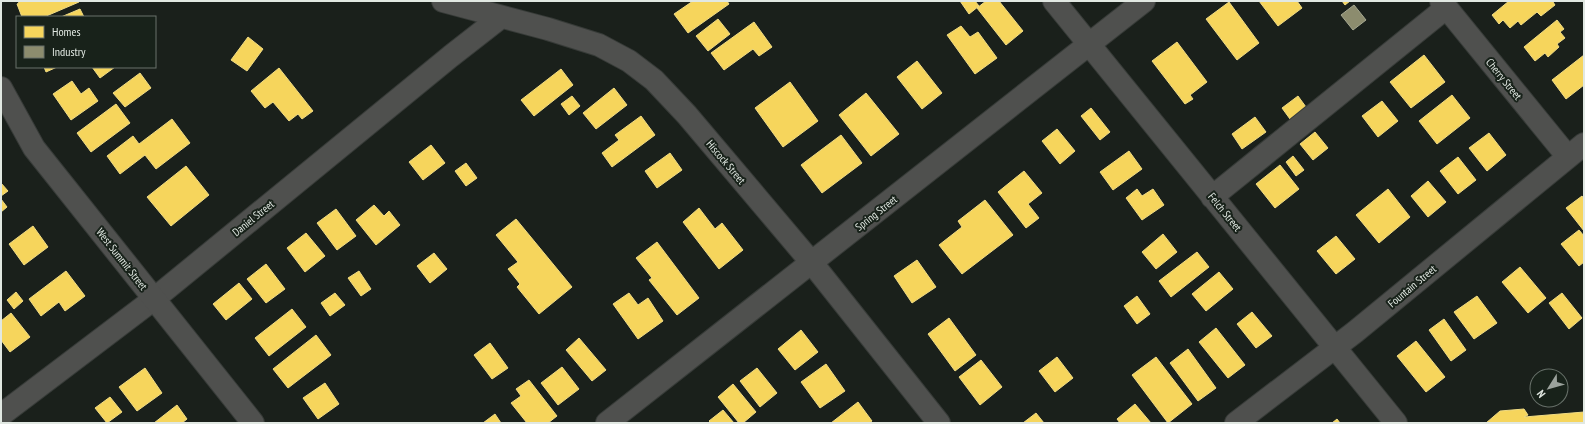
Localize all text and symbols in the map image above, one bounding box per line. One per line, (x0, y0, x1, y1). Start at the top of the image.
legend (16, 16, 156, 68)
text: Homes (52, 24, 80, 39)
text: Industry (52, 44, 86, 59)
street label: Cherry Street (1483, 55, 1525, 103)
street label: Hiscock Street (703, 137, 749, 187)
street label: Felch Street (1205, 190, 1245, 234)
street label: Spring Street (852, 192, 900, 234)
street label: Daniel Street (229, 197, 277, 239)
street label: West Summit Street (93, 225, 151, 293)
street label: Fountain Street (1385, 262, 1439, 310)
north arrow (1529, 368, 1569, 408)
text: N (1534, 387, 1548, 401)

